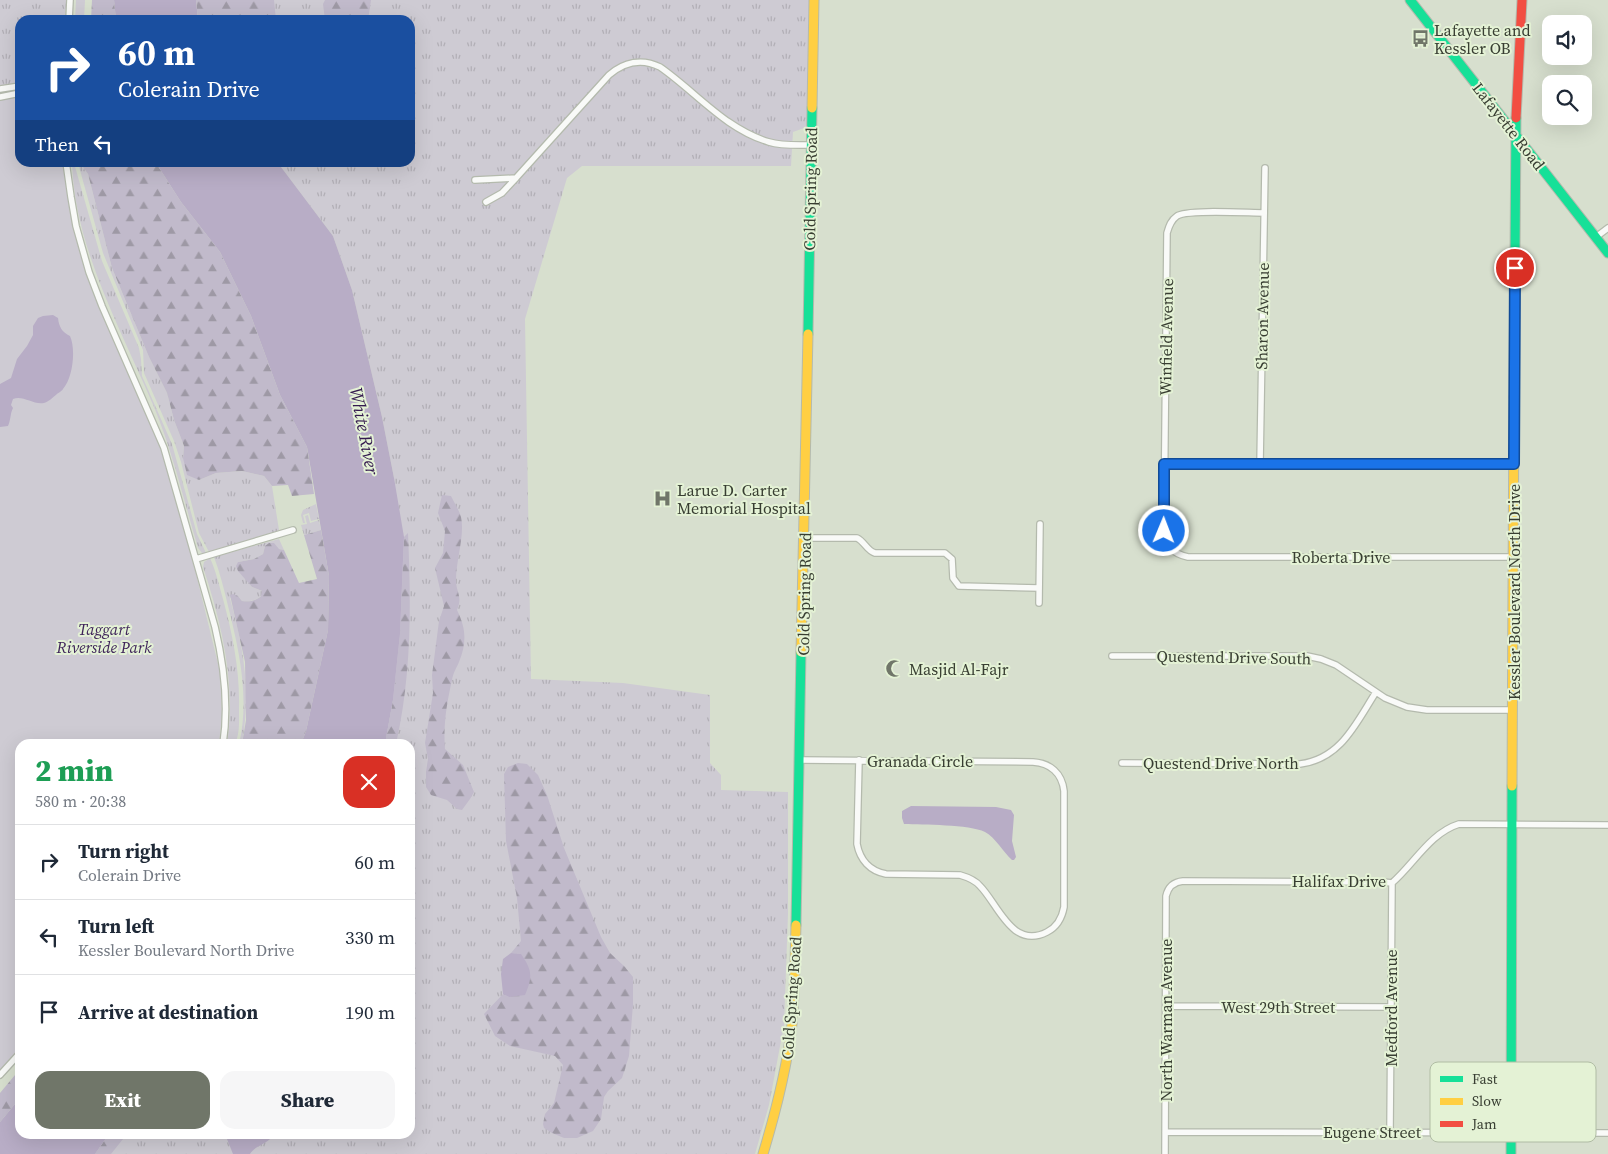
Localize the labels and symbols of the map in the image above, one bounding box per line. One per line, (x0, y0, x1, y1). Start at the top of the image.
place label: Lafayette and Kessler OB (1434, 19, 1531, 59)
bus stop icon: Lafayette and Kessler OB (1410, 29, 1430, 49)
street label: Lafayette Road (1468, 77, 1550, 175)
street label: Cold Spring Road (798, 127, 822, 251)
pin (1494, 247, 1536, 289)
street label: Sharon Avenue (1250, 262, 1274, 370)
street label: Winfield Avenue (1154, 278, 1178, 396)
water label: White River (344, 385, 385, 477)
place label: Larue D. Carter Memorial Hospital (677, 479, 811, 519)
street label: Kessler Boulevard North Drive (1503, 484, 1525, 700)
hospital icon: Larue D. Carter Memorial Hospital (653, 489, 673, 509)
position arrow (1137, 504, 1189, 556)
street label: Cold Spring Road (792, 532, 816, 656)
street label: Roberta Drive (1292, 546, 1391, 568)
park label: Taggart Riverside Park (55, 618, 152, 658)
street label: Questend Drive South (1156, 645, 1312, 669)
place label: Masjid Al-Fajr (909, 658, 1009, 680)
mosque icon: Masjid Al-Fajr (885, 659, 905, 679)
street label: Granada Circle (867, 750, 973, 772)
street label: Questend Drive North (1143, 752, 1299, 774)
street label: Halifax Drive (1292, 870, 1386, 892)
street label: Cold Spring Road (776, 936, 806, 1060)
street label: North Warman Avenue (1155, 938, 1177, 1102)
street label: Medford Avenue (1380, 949, 1402, 1067)
street label: West 29th Street (1221, 996, 1336, 1018)
legend (1430, 1062, 1596, 1142)
text: Fast (1472, 1069, 1498, 1089)
text: Slow (1472, 1091, 1502, 1111)
text: Jam (1471, 1114, 1497, 1134)
street label: Eugene Street (1323, 1121, 1422, 1143)

